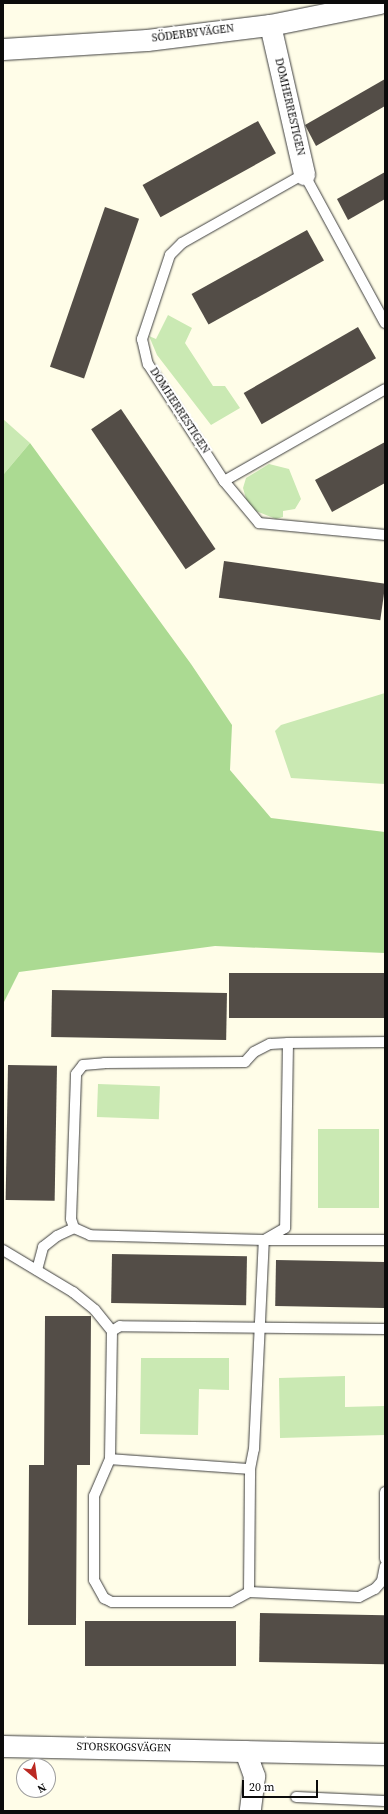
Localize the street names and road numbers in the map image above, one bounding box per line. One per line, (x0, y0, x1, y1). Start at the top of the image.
street label: SÖDERBYVÄGEN (151, 22, 235, 46)
street label: DOMHERRESTIGEN (271, 57, 307, 157)
street label: DOMHERRESTIGEN (146, 366, 212, 456)
street label: STORSKOGSVÄGEN (76, 1741, 172, 1755)

